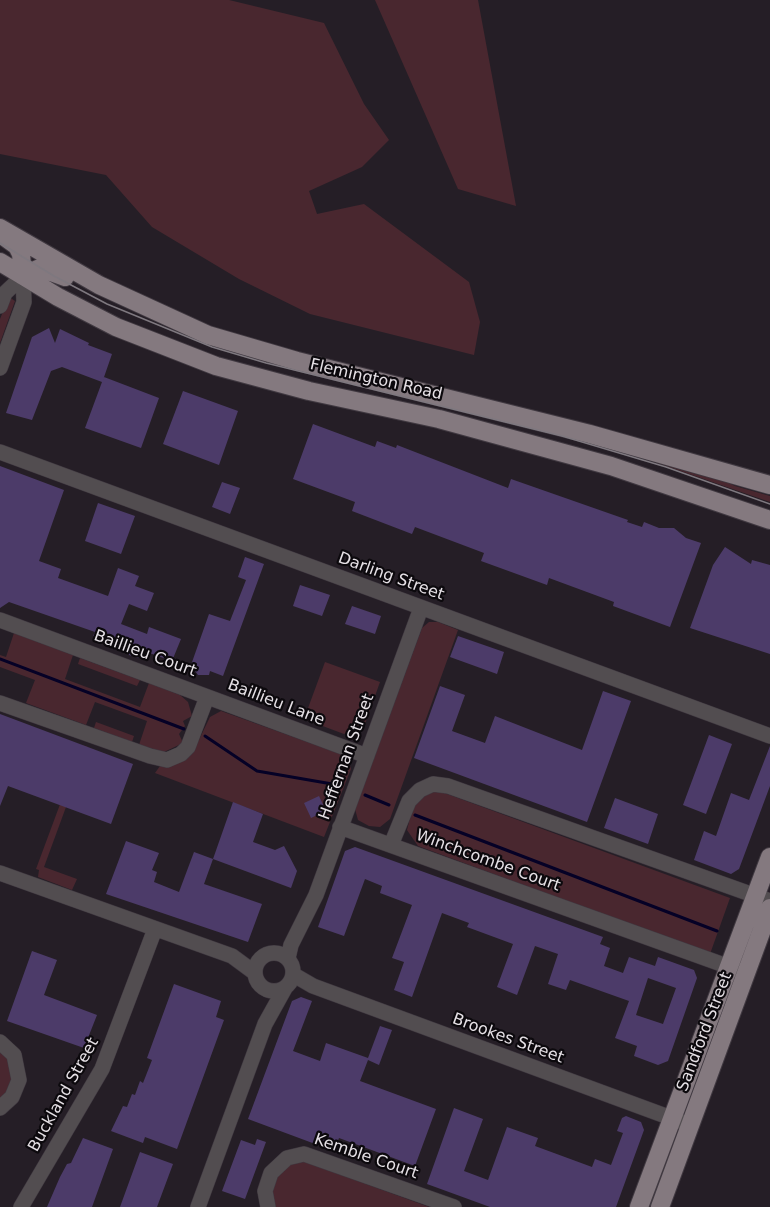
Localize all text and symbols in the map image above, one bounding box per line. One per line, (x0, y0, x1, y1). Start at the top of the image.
street label: Flemington Road (308, 355, 444, 405)
street label: Darling Street (335, 549, 447, 605)
street label: Baillieu Court (91, 627, 199, 681)
street label: Baillieu Lane (225, 676, 327, 730)
street label: Heffernan Street (315, 691, 379, 823)
street label: Winchcombe Court (413, 826, 563, 896)
street label: Sandford Street (673, 970, 737, 1094)
street label: Brookes Street (450, 1010, 566, 1068)
street label: Buckland Street (25, 1035, 103, 1155)
street label: Kemble Court (312, 1130, 420, 1184)

